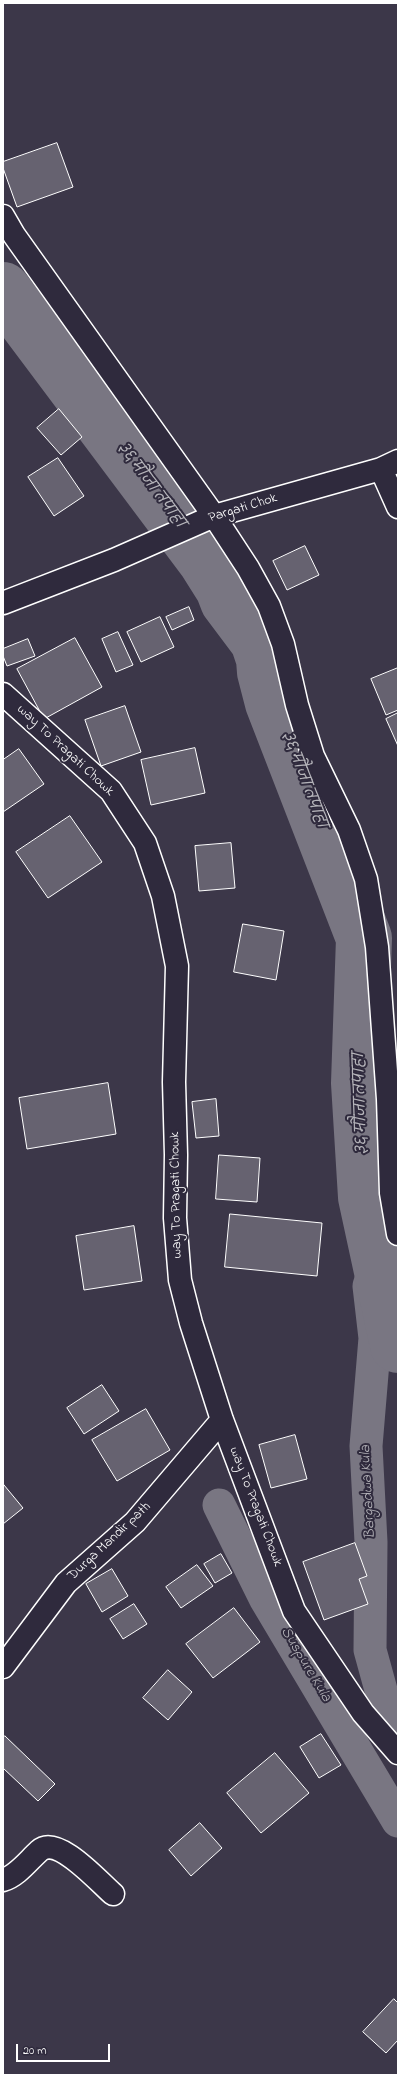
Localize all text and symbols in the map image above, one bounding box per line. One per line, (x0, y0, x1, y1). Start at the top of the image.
water label: ३६ मौजा तपाहा (112, 440, 188, 532)
street label: Pargati Chok (207, 491, 279, 527)
street label: way To Pragati Chowk (13, 702, 117, 800)
water label: ३६ मौजा तपाहा (276, 729, 330, 831)
water label: ३६ मौजा तपाहा (351, 1053, 373, 1155)
street label: way To Pragati Chowk (167, 1132, 187, 1258)
water label: Bargadwa Kula (358, 1444, 380, 1540)
street label: way To Pragati Chowk (224, 1445, 286, 1569)
street label: Durga Mandir path (65, 1499, 155, 1585)
water label: Suspure Kula (276, 1624, 334, 1706)
scale bar (18, 2036, 112, 2062)
text: 20 m (23, 2042, 46, 2060)

